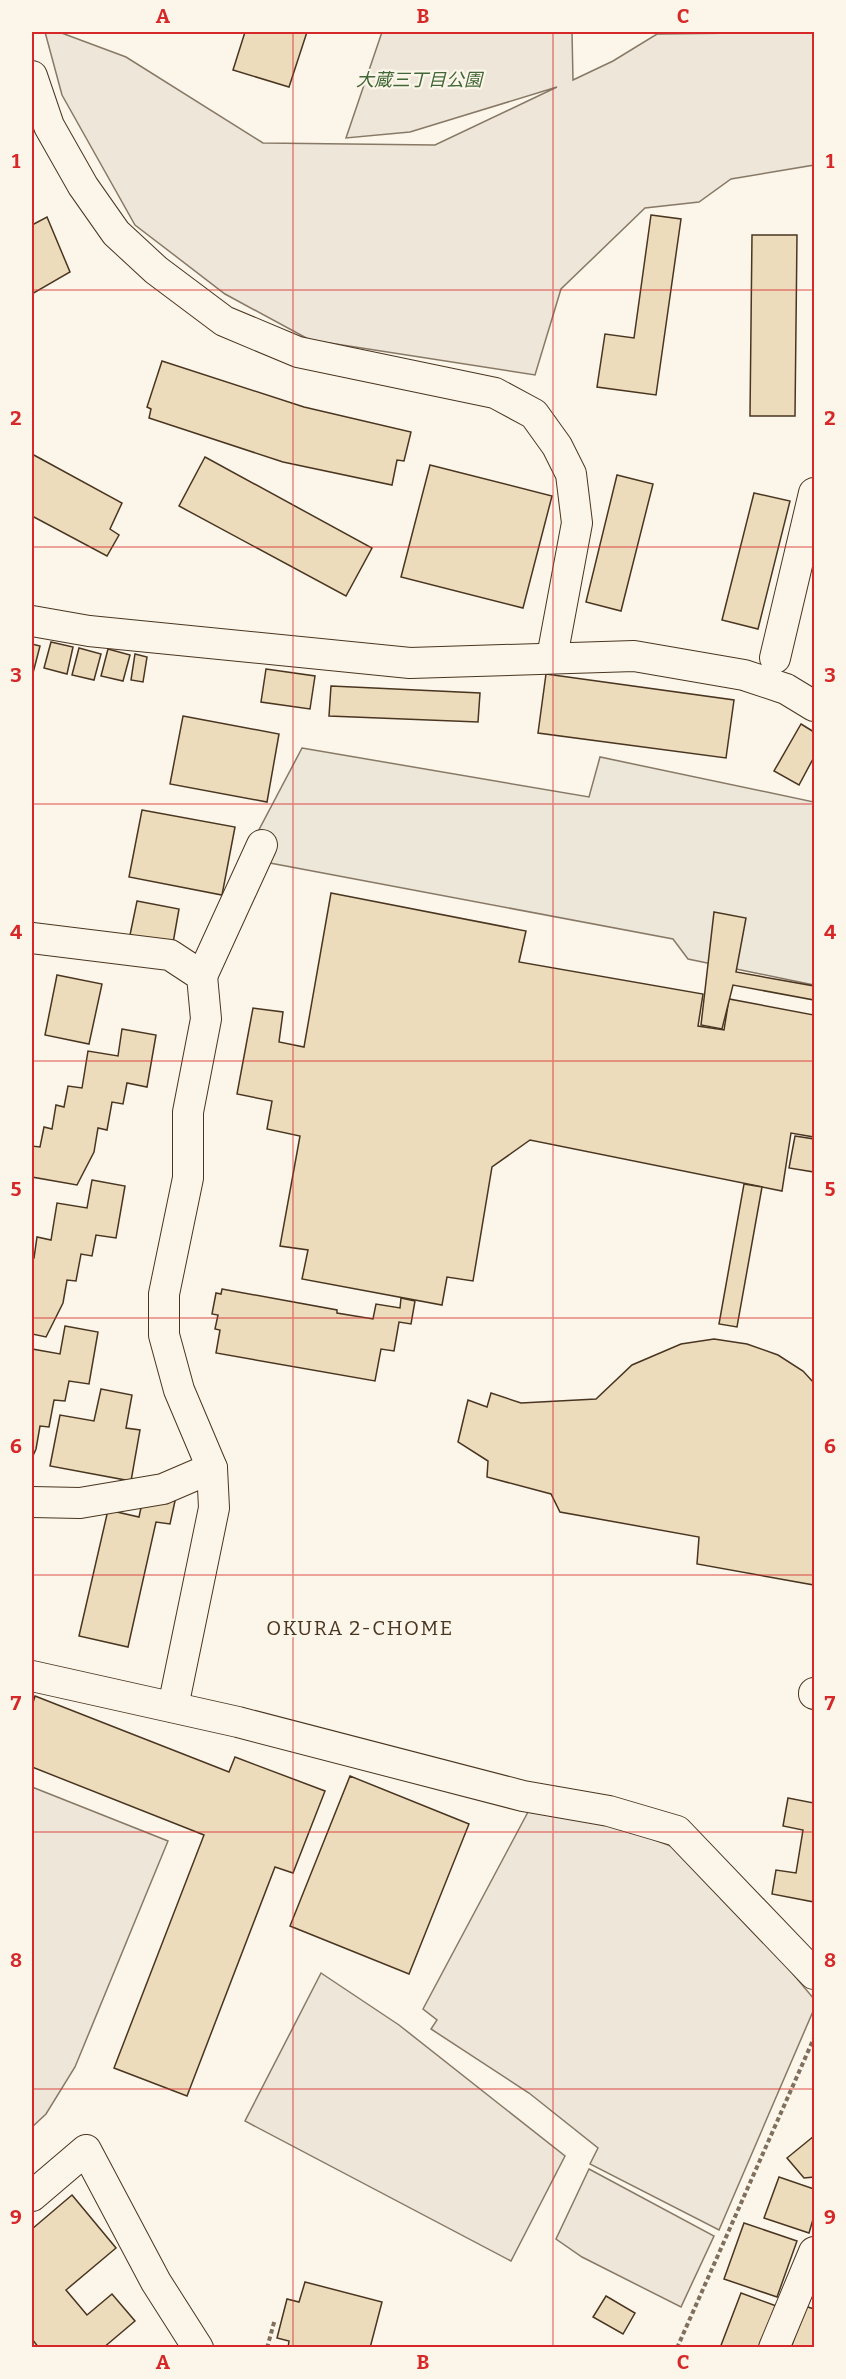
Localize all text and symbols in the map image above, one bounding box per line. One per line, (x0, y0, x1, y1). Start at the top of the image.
text: A (156, 4, 171, 28)
text: B (417, 4, 430, 28)
text: C (677, 4, 689, 28)
park label: 大蔵三丁目公園 (356, 69, 485, 91)
text: 1 (12, 149, 21, 173)
text: 1 (826, 149, 835, 173)
text: 2 (10, 406, 22, 430)
text: 2 (824, 406, 836, 430)
text: 3 (10, 663, 22, 687)
text: 3 (824, 663, 836, 687)
text: 4 (10, 920, 22, 944)
text: 4 (824, 920, 836, 944)
text: 5 (11, 1177, 22, 1201)
text: 5 (825, 1177, 836, 1201)
text: 6 (10, 1434, 22, 1458)
text: 6 (824, 1434, 836, 1458)
district label: OKURA 2-CHOME (266, 1616, 454, 1640)
text: 7 (11, 1691, 22, 1715)
text: 7 (825, 1691, 836, 1715)
text: 8 (10, 1948, 22, 1972)
text: 8 (824, 1948, 836, 1972)
text: 9 (10, 2205, 22, 2229)
text: 9 (824, 2205, 836, 2229)
text: A (156, 2350, 171, 2374)
text: B (417, 2350, 430, 2374)
text: C (677, 2350, 689, 2374)

